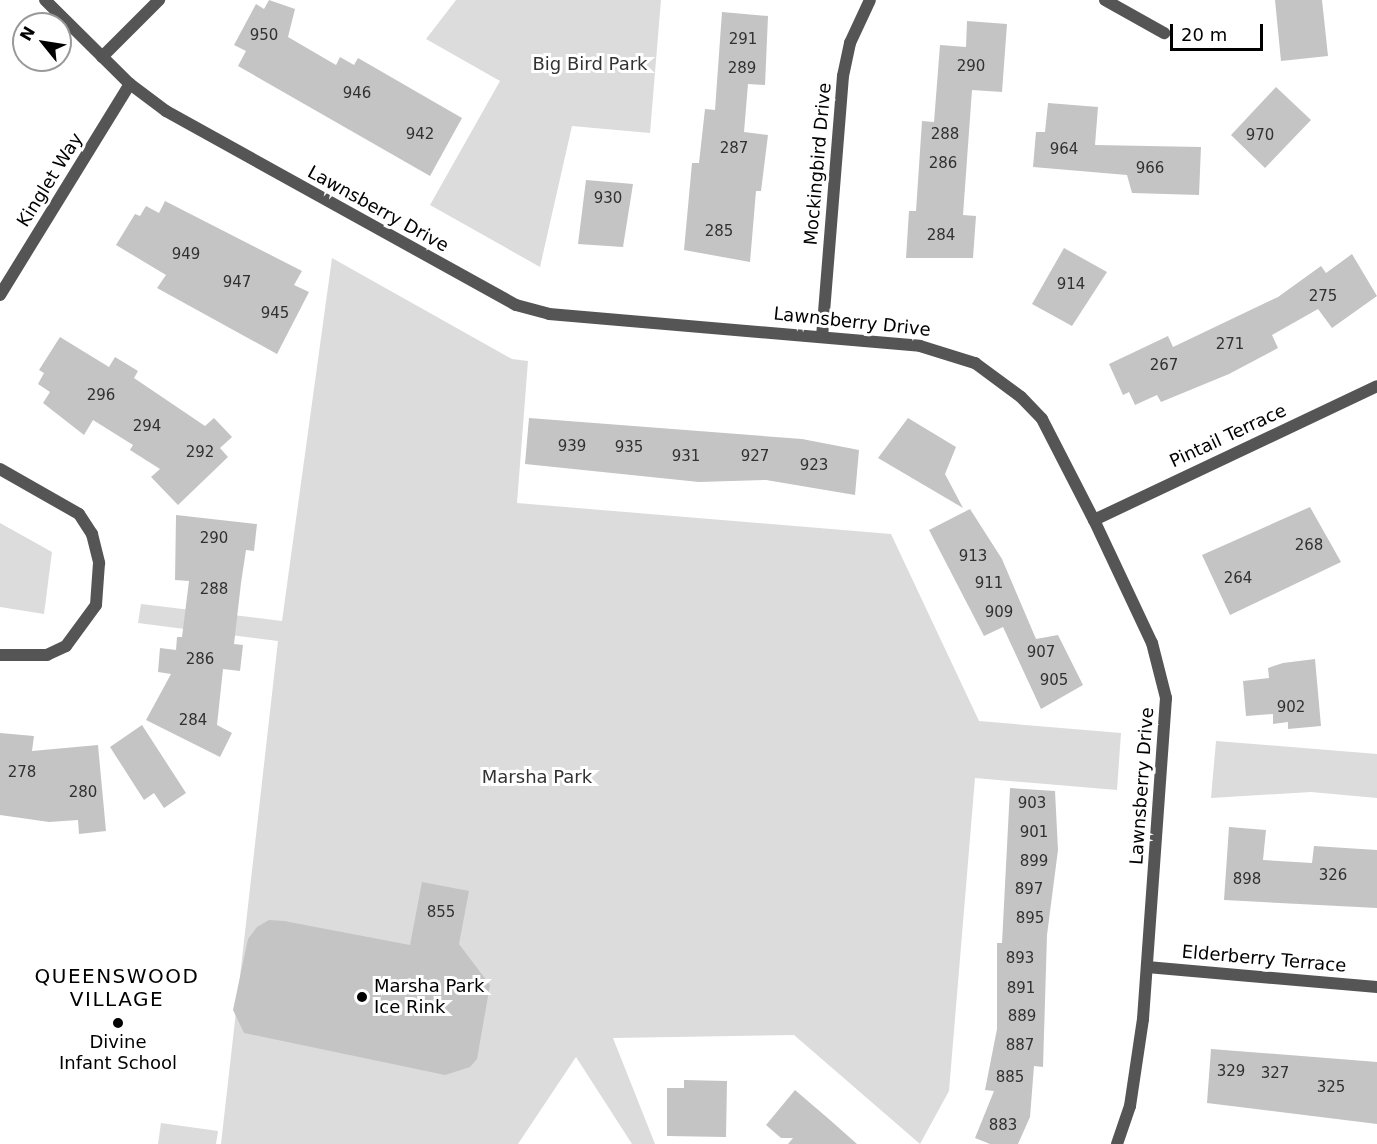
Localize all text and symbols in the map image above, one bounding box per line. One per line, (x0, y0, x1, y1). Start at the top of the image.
north arrow (12, 12, 72, 72)
scale bar (1173, 12, 1266, 50)
text: N (16, 23, 39, 44)
text: 20 m (1181, 24, 1227, 45)
house number: 950 (250, 27, 278, 45)
house number: 291 (729, 31, 757, 49)
park label: Big Bird Park (533, 53, 647, 75)
house number: 290 (957, 58, 985, 76)
house number: 289 (728, 60, 756, 78)
street label: Mockingbird Drive (800, 82, 836, 246)
house number: 946 (343, 85, 371, 103)
house number: 942 (406, 126, 434, 144)
house number: 288 (931, 126, 959, 144)
house number: 970 (1246, 127, 1274, 145)
street label: Kinglet Way (13, 129, 87, 231)
house number: 287 (720, 140, 748, 158)
house number: 964 (1050, 141, 1078, 159)
house number: 286 (929, 155, 957, 173)
house number: 966 (1136, 160, 1164, 178)
street label: Lawnsberry Drive (304, 161, 452, 257)
house number: 930 (594, 190, 622, 208)
house number: 285 (705, 223, 733, 241)
house number: 284 (927, 227, 955, 245)
house number: 949 (172, 246, 200, 264)
house number: 947 (223, 274, 251, 292)
house number: 914 (1057, 276, 1085, 294)
house number: 275 (1309, 288, 1337, 306)
street label: Lawnsberry Drive (772, 303, 932, 341)
house number: 945 (261, 305, 289, 323)
house number: 271 (1216, 336, 1244, 354)
house number: 267 (1150, 357, 1178, 375)
house number: 296 (87, 387, 115, 405)
street label: Pintail Terrace (1166, 400, 1290, 472)
house number: 294 (133, 418, 161, 436)
house number: 939 (558, 438, 586, 456)
house number: 935 (615, 439, 643, 457)
house number: 292 (186, 444, 214, 462)
house number: 931 (672, 448, 700, 466)
house number: 927 (741, 448, 769, 466)
house number: 923 (800, 457, 828, 475)
house number: 290 (200, 530, 228, 548)
house number: 268 (1295, 537, 1323, 555)
house number: 913 (959, 548, 987, 566)
house number: 264 (1224, 570, 1252, 588)
house number: 911 (975, 575, 1003, 593)
house number: 288 (200, 581, 228, 599)
house number: 909 (985, 604, 1013, 622)
house number: 907 (1027, 644, 1055, 662)
house number: 286 (186, 651, 214, 669)
house number: 905 (1040, 672, 1068, 690)
house number: 902 (1277, 699, 1305, 717)
street label: Lawnsberry Drive (1126, 706, 1158, 866)
house number: 284 (179, 712, 207, 730)
house number: 278 (8, 764, 36, 782)
park label: Marsha Park (482, 766, 592, 788)
house number: 280 (69, 784, 97, 802)
house number: 903 (1018, 795, 1046, 813)
house number: 901 (1020, 824, 1048, 842)
house number: 899 (1020, 853, 1048, 871)
house number: 326 (1319, 867, 1347, 885)
house number: 898 (1233, 871, 1261, 889)
house number: 897 (1015, 881, 1043, 899)
house number: 855 (427, 904, 455, 922)
house number: 895 (1016, 910, 1044, 928)
street label: Elderberry Terrace (1181, 941, 1347, 977)
house number: 893 (1006, 950, 1034, 968)
district label: QUEENSWOOD VILLAGE (35, 964, 199, 1011)
place label: Marsha Park Ice Rink (374, 976, 484, 1018)
house number: 891 (1007, 980, 1035, 998)
marker: Marsha Park Ice Rink (355, 990, 369, 1004)
house number: 889 (1008, 1008, 1036, 1026)
marker: Divine Infant School (111, 1016, 125, 1030)
place label: Divine Infant School (59, 1032, 177, 1074)
house number: 887 (1006, 1037, 1034, 1055)
house number: 329 (1217, 1063, 1245, 1081)
house number: 327 (1261, 1065, 1289, 1083)
house number: 885 (996, 1069, 1024, 1087)
house number: 325 (1317, 1079, 1345, 1097)
house number: 883 (989, 1117, 1017, 1135)

